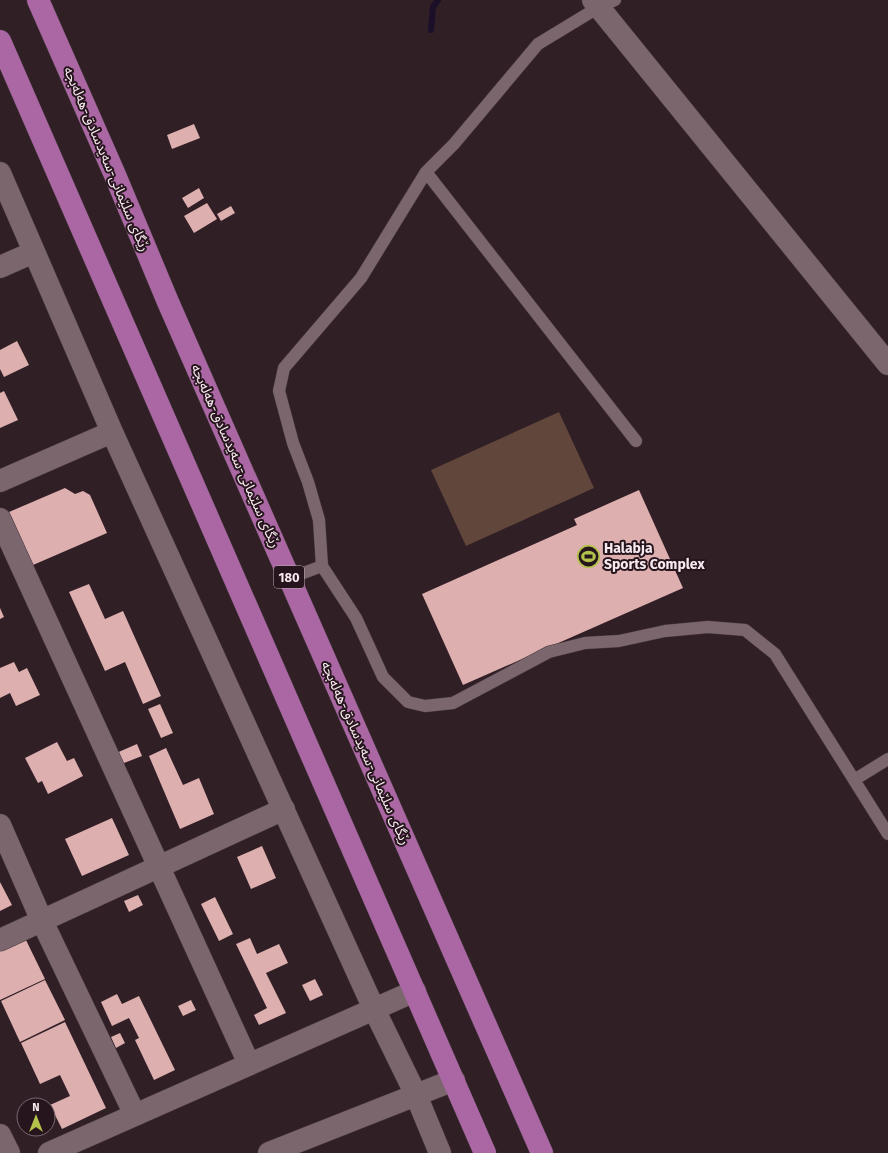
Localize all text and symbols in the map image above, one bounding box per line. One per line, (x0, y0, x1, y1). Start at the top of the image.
street label: رێگای سلێمانی-سەیدسادق-هەلەبجە (60, 64, 153, 254)
street label: رێگای سلێمانی-سەیدسادق-هەلەبجە (187, 362, 284, 551)
place label: Halabja Sports Complex (604, 540, 705, 573)
sports icon: Halabja Sports Complex (575, 543, 601, 569)
road number: 180 (274, 566, 304, 588)
street label: رێگای سلێمانی-سەیدسادق-هەلەبجە (317, 659, 414, 848)
north arrow (16, 1097, 56, 1137)
text: N (32, 1101, 40, 1114)

